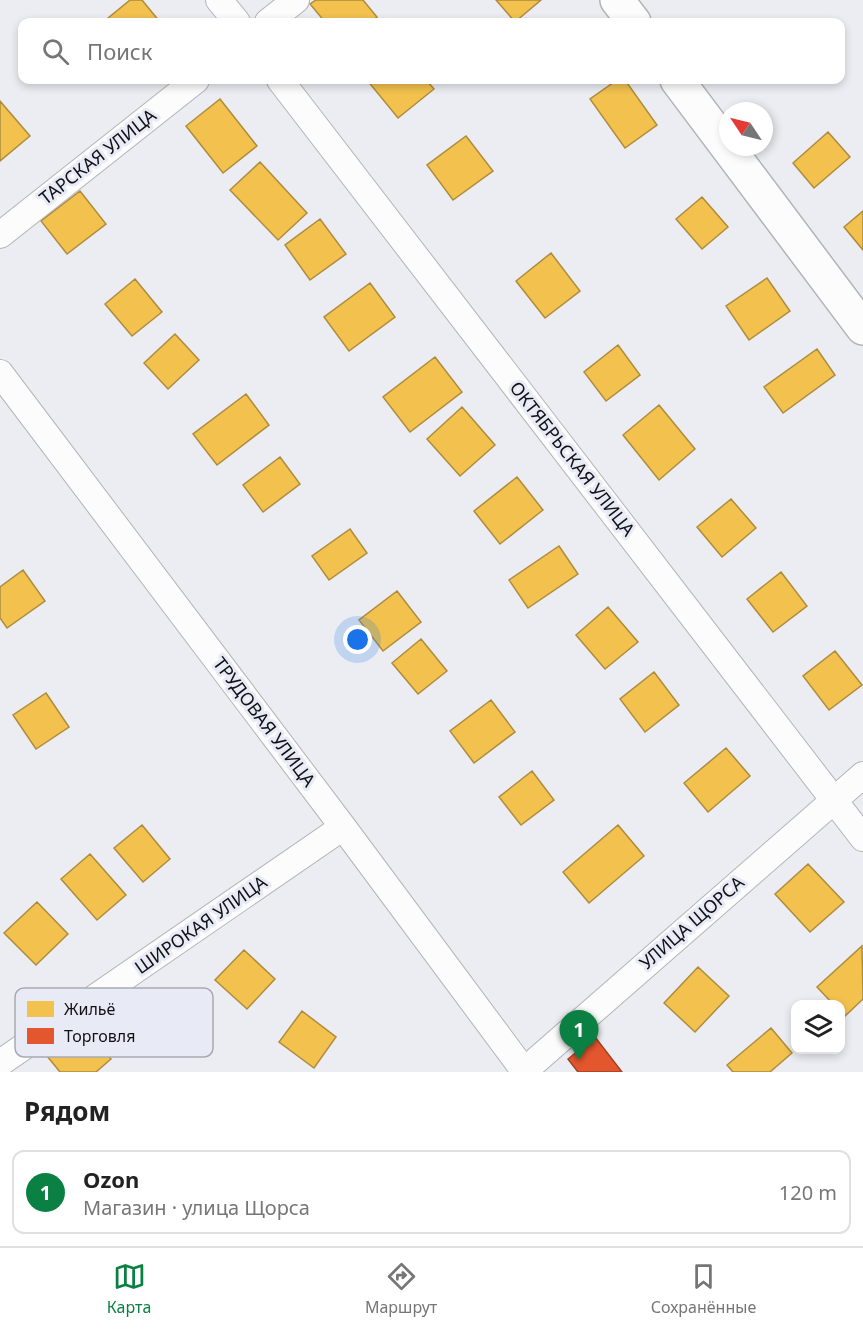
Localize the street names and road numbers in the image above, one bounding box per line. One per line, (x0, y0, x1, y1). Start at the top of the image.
street label: ТАРСКАЯ УЛИЦА (34, 103, 161, 209)
street label: ОКТЯБРЬСКАЯ УЛИЦА (505, 376, 641, 541)
street label: ТРУДОВАЯ УЛИЦА (208, 652, 322, 792)
street label: ШИРОКАЯ УЛИЦА (130, 869, 272, 979)
street label: УЛИЦА ЩОРСА (634, 870, 749, 974)

